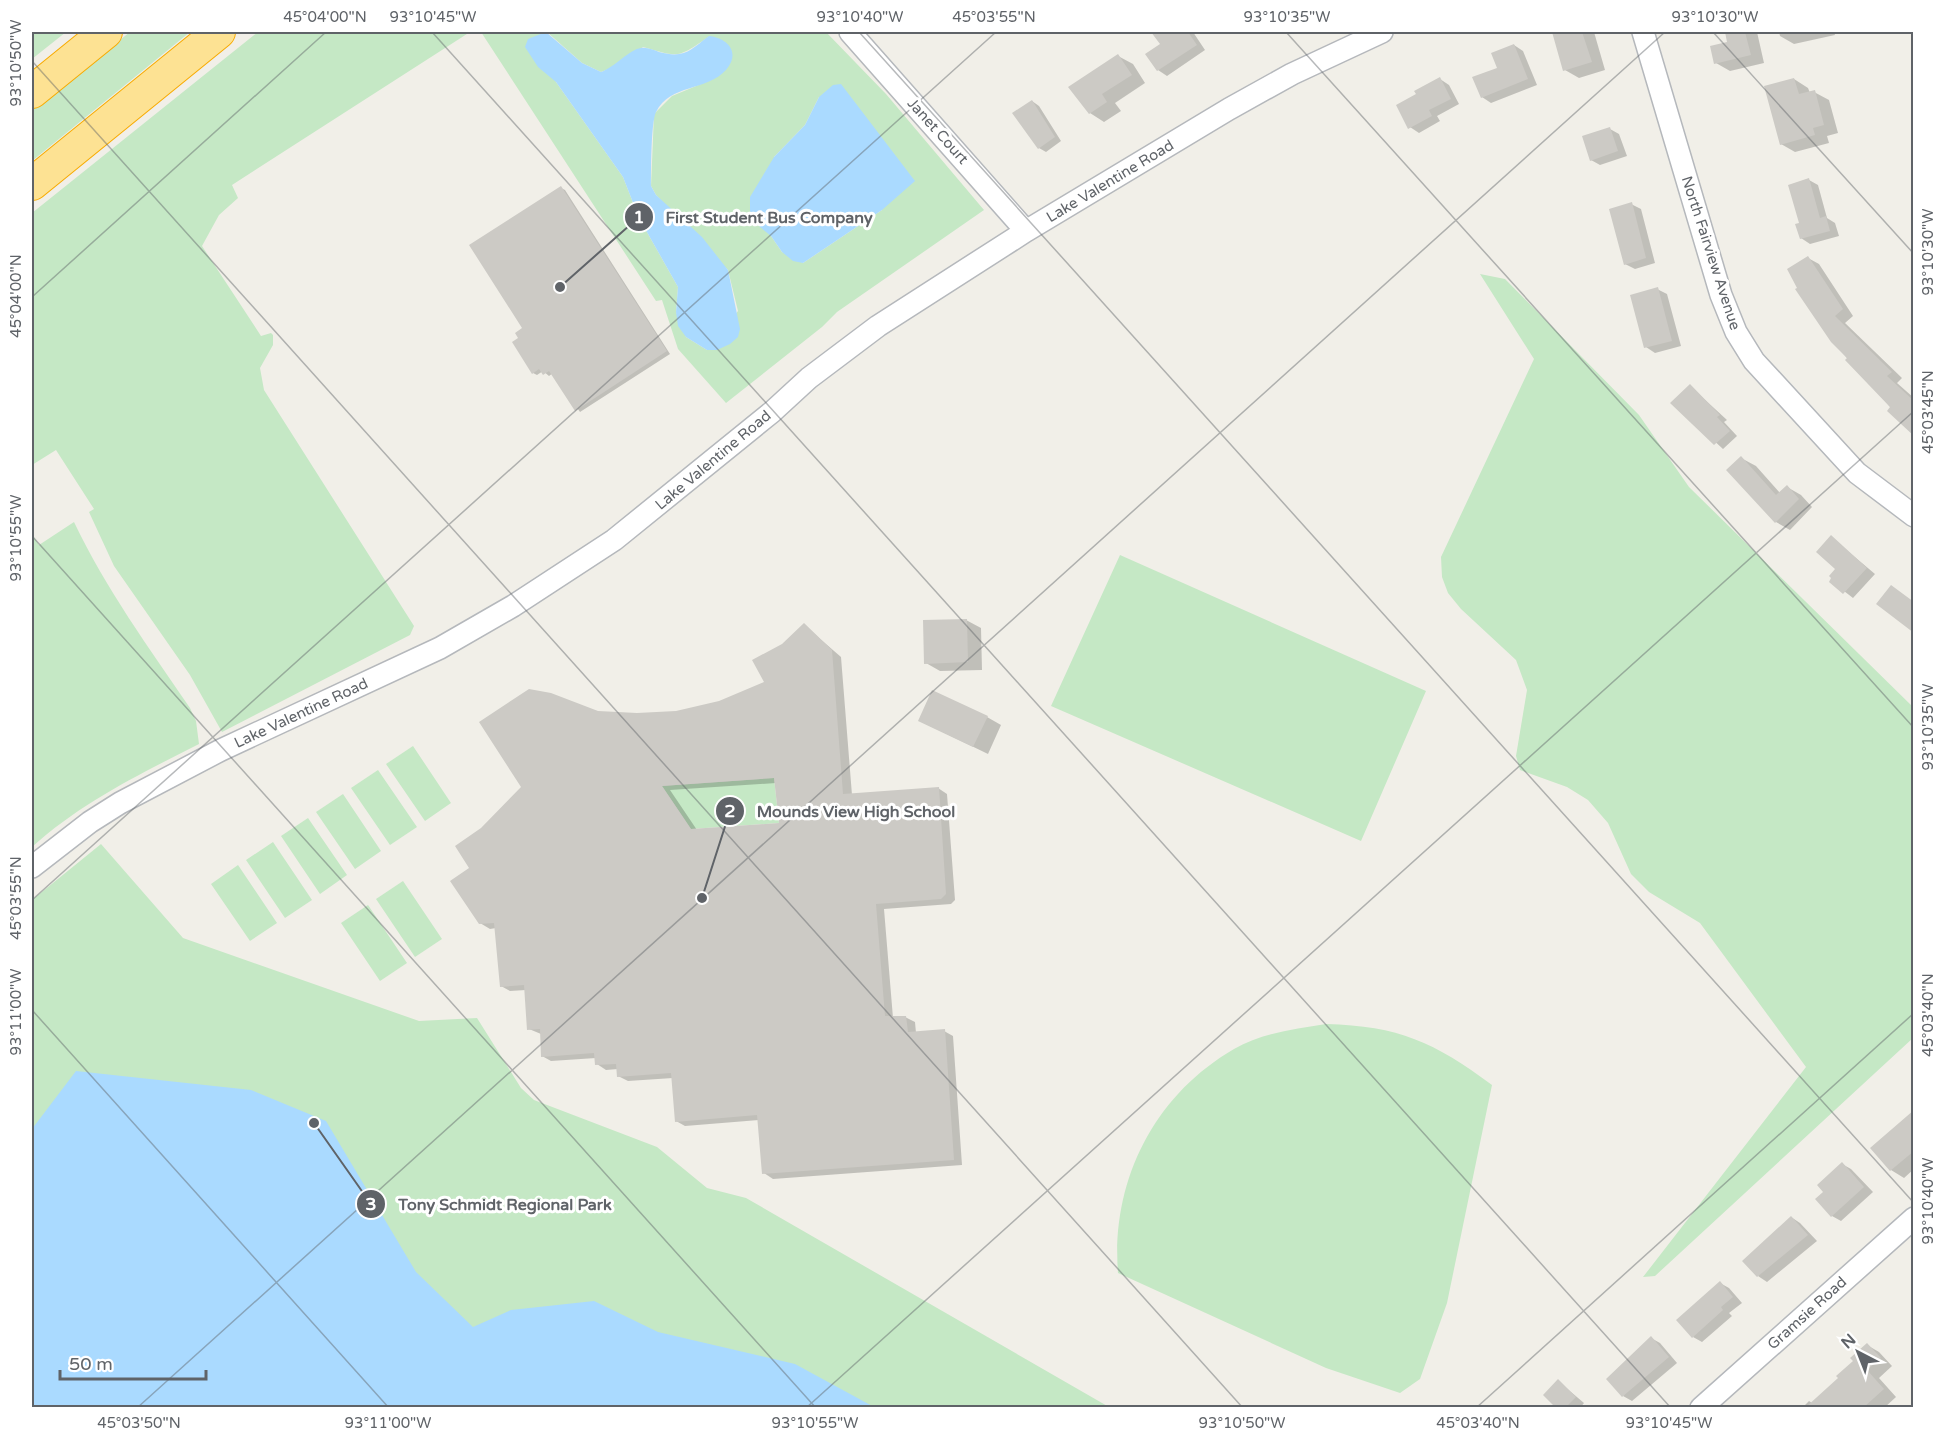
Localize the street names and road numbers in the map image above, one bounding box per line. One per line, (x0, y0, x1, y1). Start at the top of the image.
street label: Janet Court (904, 94, 972, 168)
street label: Lake Valentine Road (1043, 136, 1177, 226)
street label: North Fairview Avenue (1678, 174, 1744, 332)
street label: Lake Valentine Road (652, 406, 774, 514)
street label: Lake Valentine Road (231, 674, 371, 752)
street label: Gramsie Road (1764, 1273, 1850, 1353)

